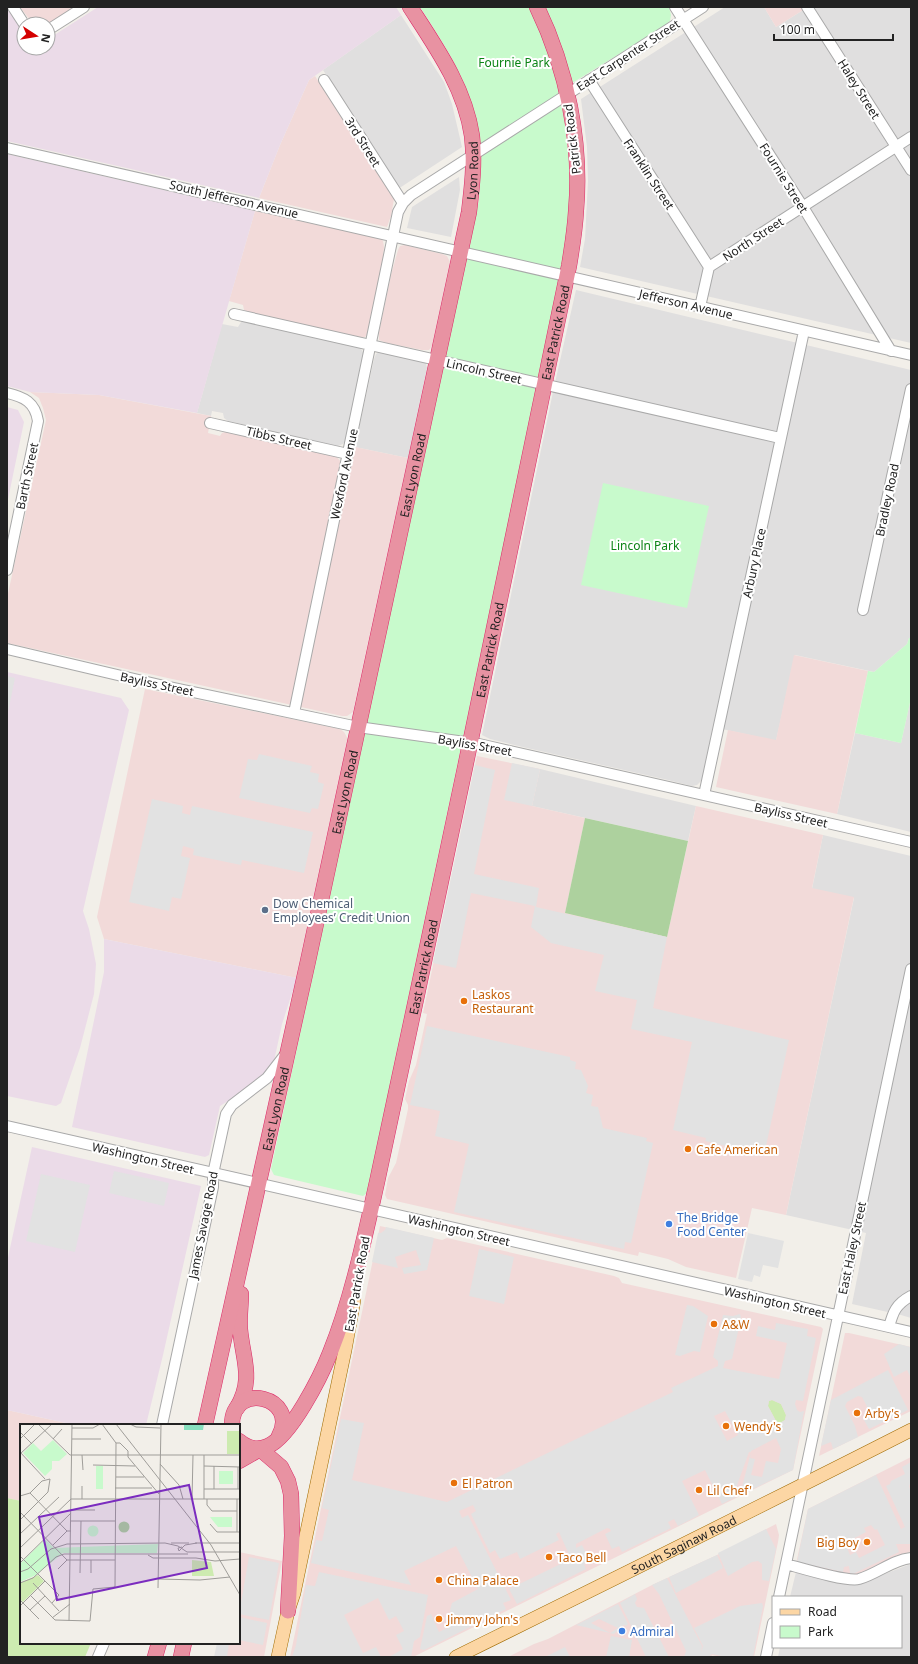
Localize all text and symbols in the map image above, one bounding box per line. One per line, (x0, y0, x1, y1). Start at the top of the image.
street label: East Carpenter Street (573, 15, 684, 95)
north arrow (16, 16, 56, 56)
scale bar (774, 16, 893, 42)
text: 100 m (780, 21, 815, 38)
text: N (38, 32, 55, 44)
park label: Fournie Park (478, 54, 550, 71)
street label: Haley Street (834, 56, 885, 123)
street label: Patrick Road (559, 103, 585, 175)
street label: 3rd Street (341, 114, 385, 171)
street label: Franklin Street (620, 135, 679, 213)
street label: Fournie Street (756, 140, 813, 217)
street label: Lyon Road (462, 141, 482, 201)
street label: South Jefferson Avenue (168, 176, 300, 222)
street label: North Street (719, 213, 787, 265)
street label: East Patrick Road (537, 283, 573, 382)
street label: Jefferson Avenue (636, 285, 735, 323)
street label: Lincoln Street (445, 354, 524, 388)
street label: Tibbs Street (244, 422, 314, 454)
street label: Wexford Avenue (326, 427, 362, 521)
street label: East Lyon Road (395, 432, 430, 519)
street label: Barth Street (12, 440, 43, 511)
street label: Bradley Road (871, 462, 903, 538)
street label: Arbury Place (738, 526, 770, 600)
park label: Lincoln Park (611, 537, 680, 554)
street label: East Patrick Road (471, 600, 508, 699)
street label: Bayliss Street (119, 668, 196, 700)
street label: Bayliss Street (437, 730, 514, 760)
street label: East Lyon Road (327, 748, 362, 836)
street label: Bayliss Street (753, 798, 830, 832)
place label: Dow Chemical Employees’ Credit Union (273, 895, 410, 926)
marker: Dow Chemical Employees’ Credit Union (260, 905, 270, 915)
street label: East Patrick Road (404, 918, 441, 1016)
place label: Laskos Restaurant (472, 986, 534, 1017)
marker: Laskos Restaurant (459, 996, 469, 1006)
street label: East Lyon Road (258, 1065, 293, 1152)
street label: Washington Street (90, 1138, 196, 1178)
place label: Cafe American (696, 1141, 778, 1158)
marker: Cafe American (683, 1144, 693, 1154)
street label: James Savage Road (184, 1170, 222, 1281)
street label: East Haley Street (834, 1199, 870, 1296)
place label: The Bridge Food Center (677, 1209, 746, 1240)
street label: Washington Street (406, 1210, 512, 1250)
marker: The Bridge Food Center (664, 1219, 674, 1229)
street label: East Patrick Road (340, 1235, 374, 1333)
street label: Washington Street (722, 1282, 828, 1322)
place label: A&W (722, 1316, 749, 1333)
marker: A&W (709, 1319, 719, 1329)
place label: Arby's (865, 1405, 900, 1422)
marker: Arby's (852, 1408, 862, 1418)
place label: Wendy's (734, 1418, 781, 1435)
marker: Wendy's (721, 1421, 731, 1431)
inset map (20, 1424, 240, 1644)
place label: El Patron (462, 1475, 513, 1492)
marker: El Patron (449, 1478, 459, 1488)
place label: Lil Chef' (707, 1482, 752, 1499)
marker: Lil Chef' (694, 1485, 704, 1495)
street label: South Saginaw Road (628, 1511, 739, 1578)
place label: Big Boy (817, 1534, 860, 1551)
marker: Big Boy (862, 1537, 872, 1547)
place label: Taco Bell (557, 1549, 606, 1566)
marker: Taco Bell (544, 1552, 554, 1562)
place label: China Palace (447, 1572, 519, 1589)
marker: China Palace (434, 1575, 444, 1585)
legend (772, 1596, 902, 1648)
text: Road (808, 1603, 837, 1620)
place label: Jimmy John's (446, 1611, 519, 1628)
marker: Jimmy John's (434, 1614, 444, 1624)
place label: Admiral (630, 1623, 674, 1640)
text: Park (808, 1623, 834, 1640)
marker: Admiral (617, 1626, 627, 1636)

